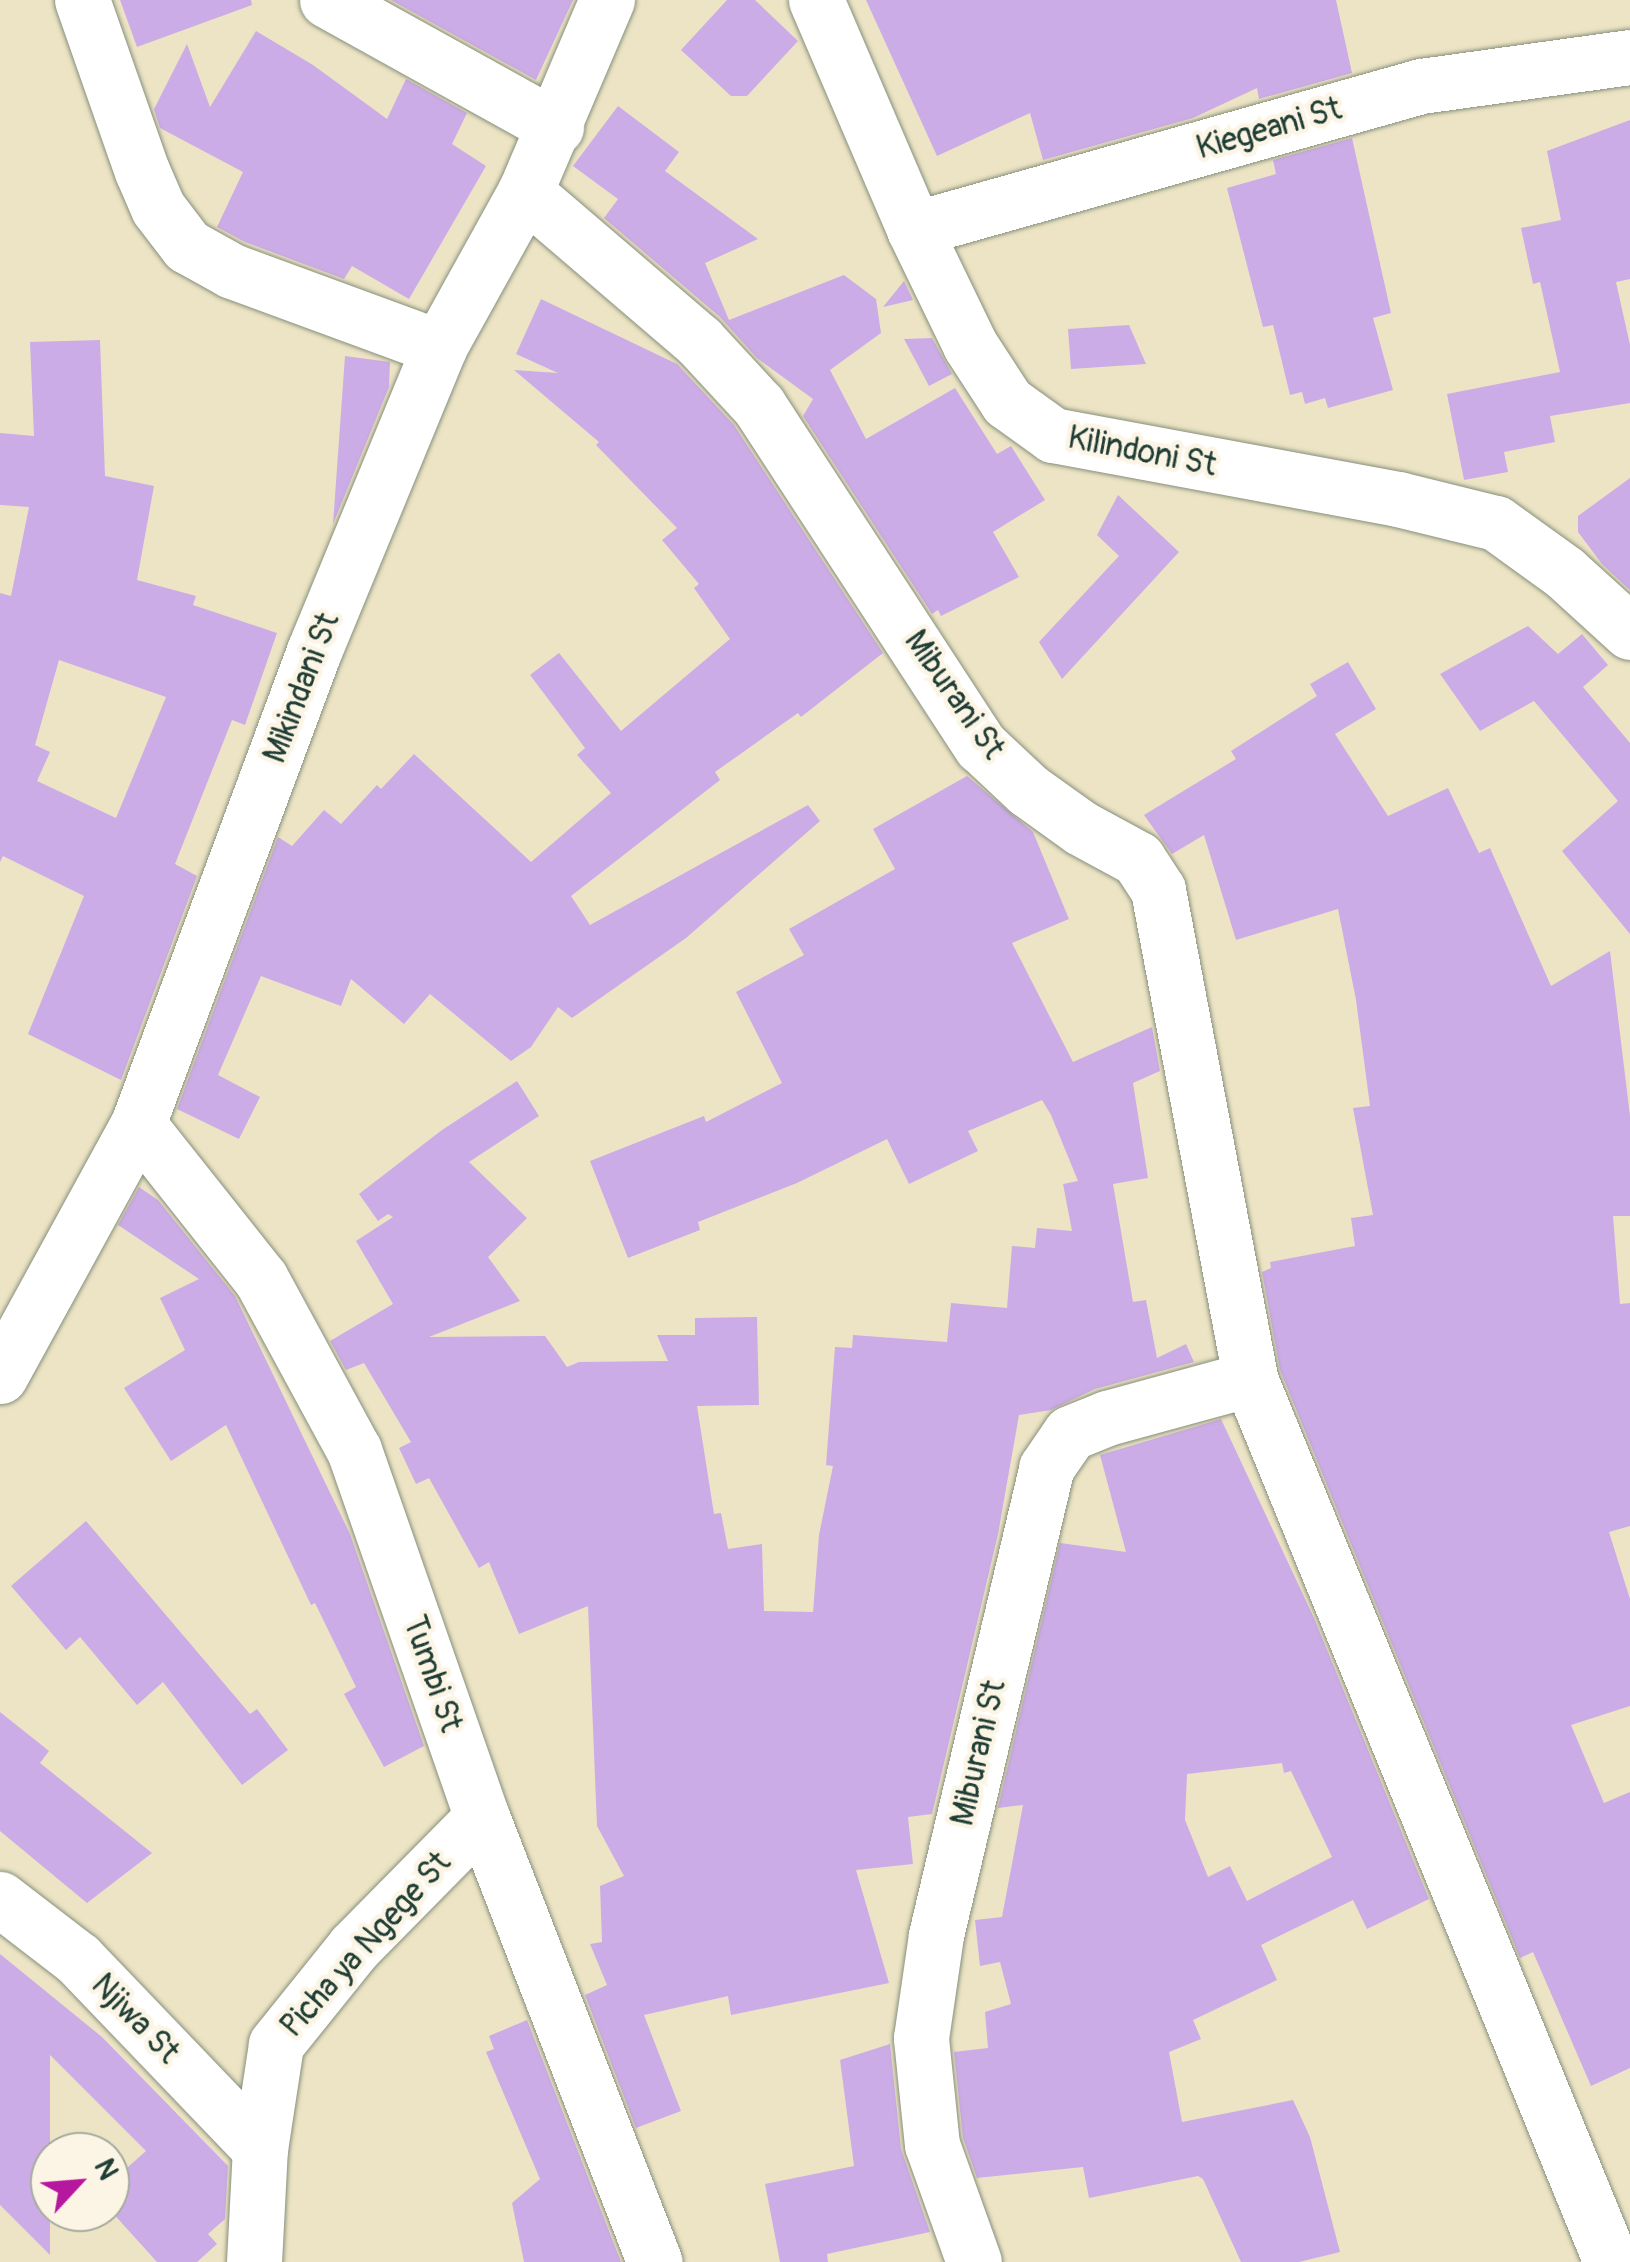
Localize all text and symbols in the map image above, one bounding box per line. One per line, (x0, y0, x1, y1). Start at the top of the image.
street label: Kiegeani St (1192, 90, 1346, 168)
street label: Kilindoni St (1065, 419, 1219, 485)
street label: Mikindani St (256, 608, 348, 768)
street label: Miburani St (896, 623, 1012, 767)
street label: Tumbi St (394, 1611, 470, 1737)
street label: Miburani St (944, 1676, 1014, 1830)
street label: Picha ya Ngege St (273, 1845, 459, 2045)
street label: Njiwa St (83, 1966, 187, 2072)
north arrow (30, 2132, 130, 2232)
text: N (86, 2153, 125, 2186)

